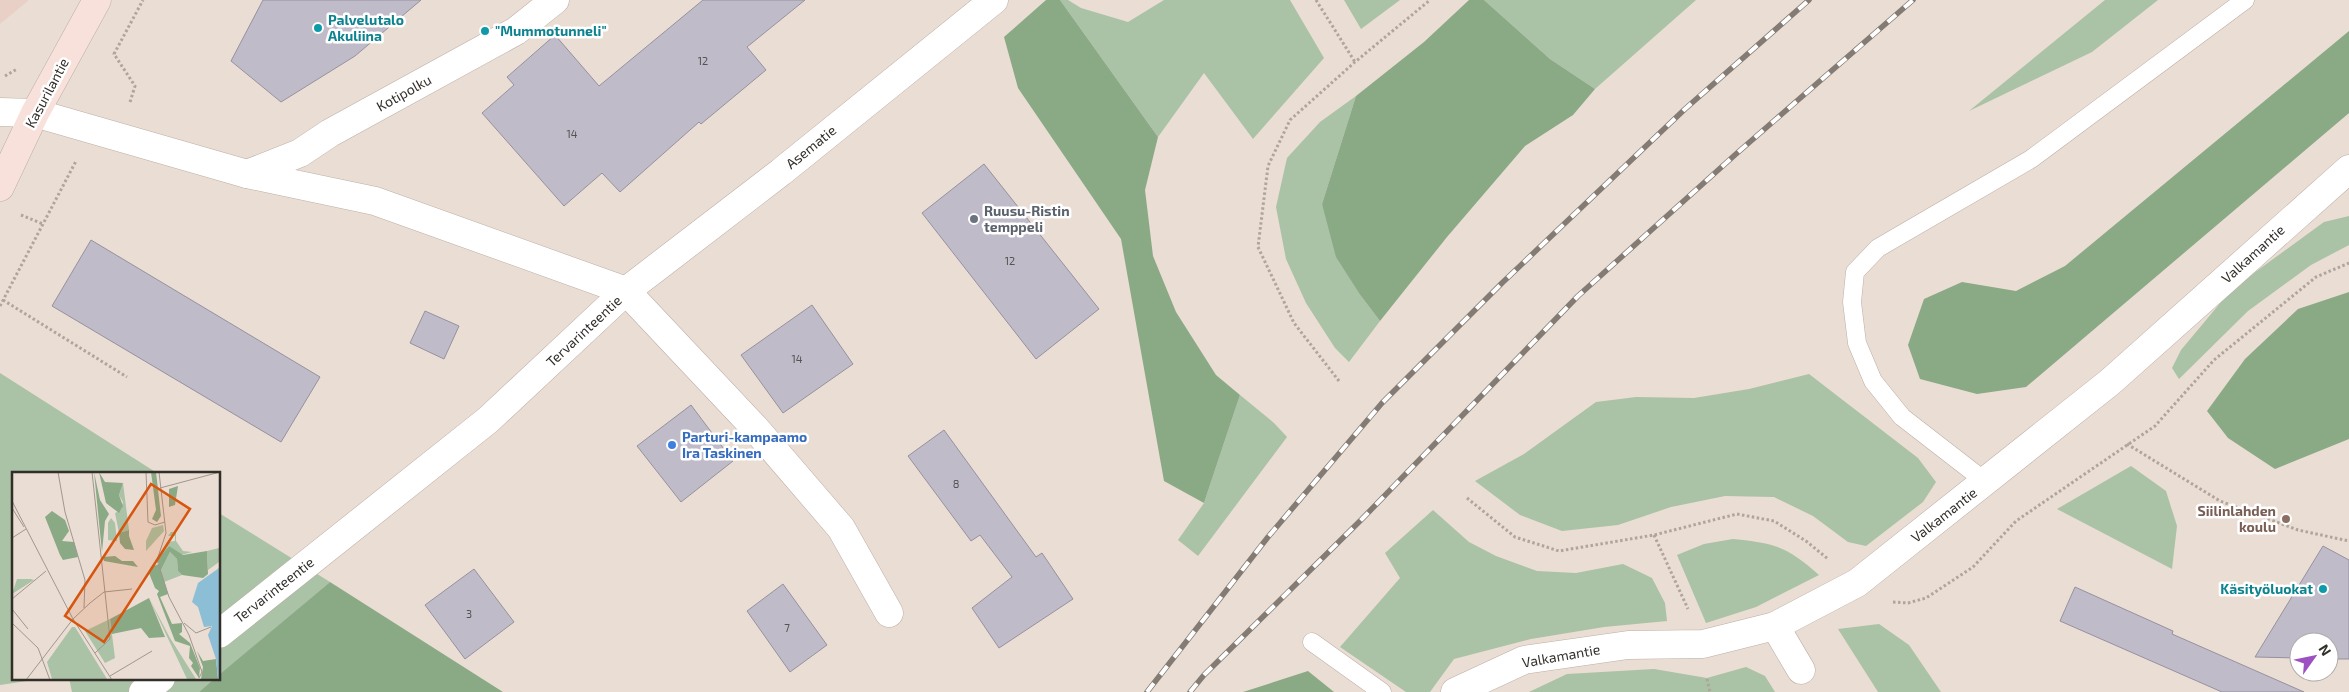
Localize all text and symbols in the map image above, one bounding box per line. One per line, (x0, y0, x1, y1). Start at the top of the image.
place label: Palvelutalo Akuliina (328, 11, 404, 44)
marker: Palvelutalo Akuliina (312, 22, 324, 34)
place label: "Mummotunneli" (495, 22, 607, 39)
marker: "Mummotunneli" (479, 25, 491, 37)
house number: 12 (698, 54, 708, 67)
street label: Kasurilantie (21, 55, 72, 131)
street label: Kotipolku (373, 71, 434, 115)
street label: Asematie (782, 121, 839, 172)
house number: 14 (566, 127, 578, 140)
place label: Ruusu-Ristin temppeli (984, 202, 1070, 235)
marker: Ruusu-Ristin temppeli (968, 213, 980, 225)
street label: Valkamantie (2218, 221, 2288, 286)
house number: 12 (1005, 254, 1015, 267)
street label: Tervarinteentie (542, 291, 625, 370)
house number: 14 (791, 352, 803, 365)
place label: Parturi-kampaamo Ira Taskinen (682, 428, 807, 461)
marker: Parturi-kampaamo Ira Taskinen (666, 439, 678, 451)
inset map (12, 472, 220, 680)
house number: 8 (953, 477, 959, 490)
street label: Valkamantie (1907, 484, 1980, 546)
place label: Siilinlahden koulu (2198, 502, 2276, 535)
marker: Siilinlahden koulu (2280, 513, 2292, 525)
street label: Tervarinteentie (230, 553, 317, 626)
place label: Käsityöluokat (2220, 580, 2313, 597)
marker: Käsityöluokat (2317, 583, 2329, 595)
house number: 3 (466, 607, 472, 620)
house number: 7 (784, 621, 790, 634)
north arrow (2289, 632, 2339, 682)
street label: Valkamantie (1520, 640, 1601, 671)
text: N (2315, 641, 2335, 659)

